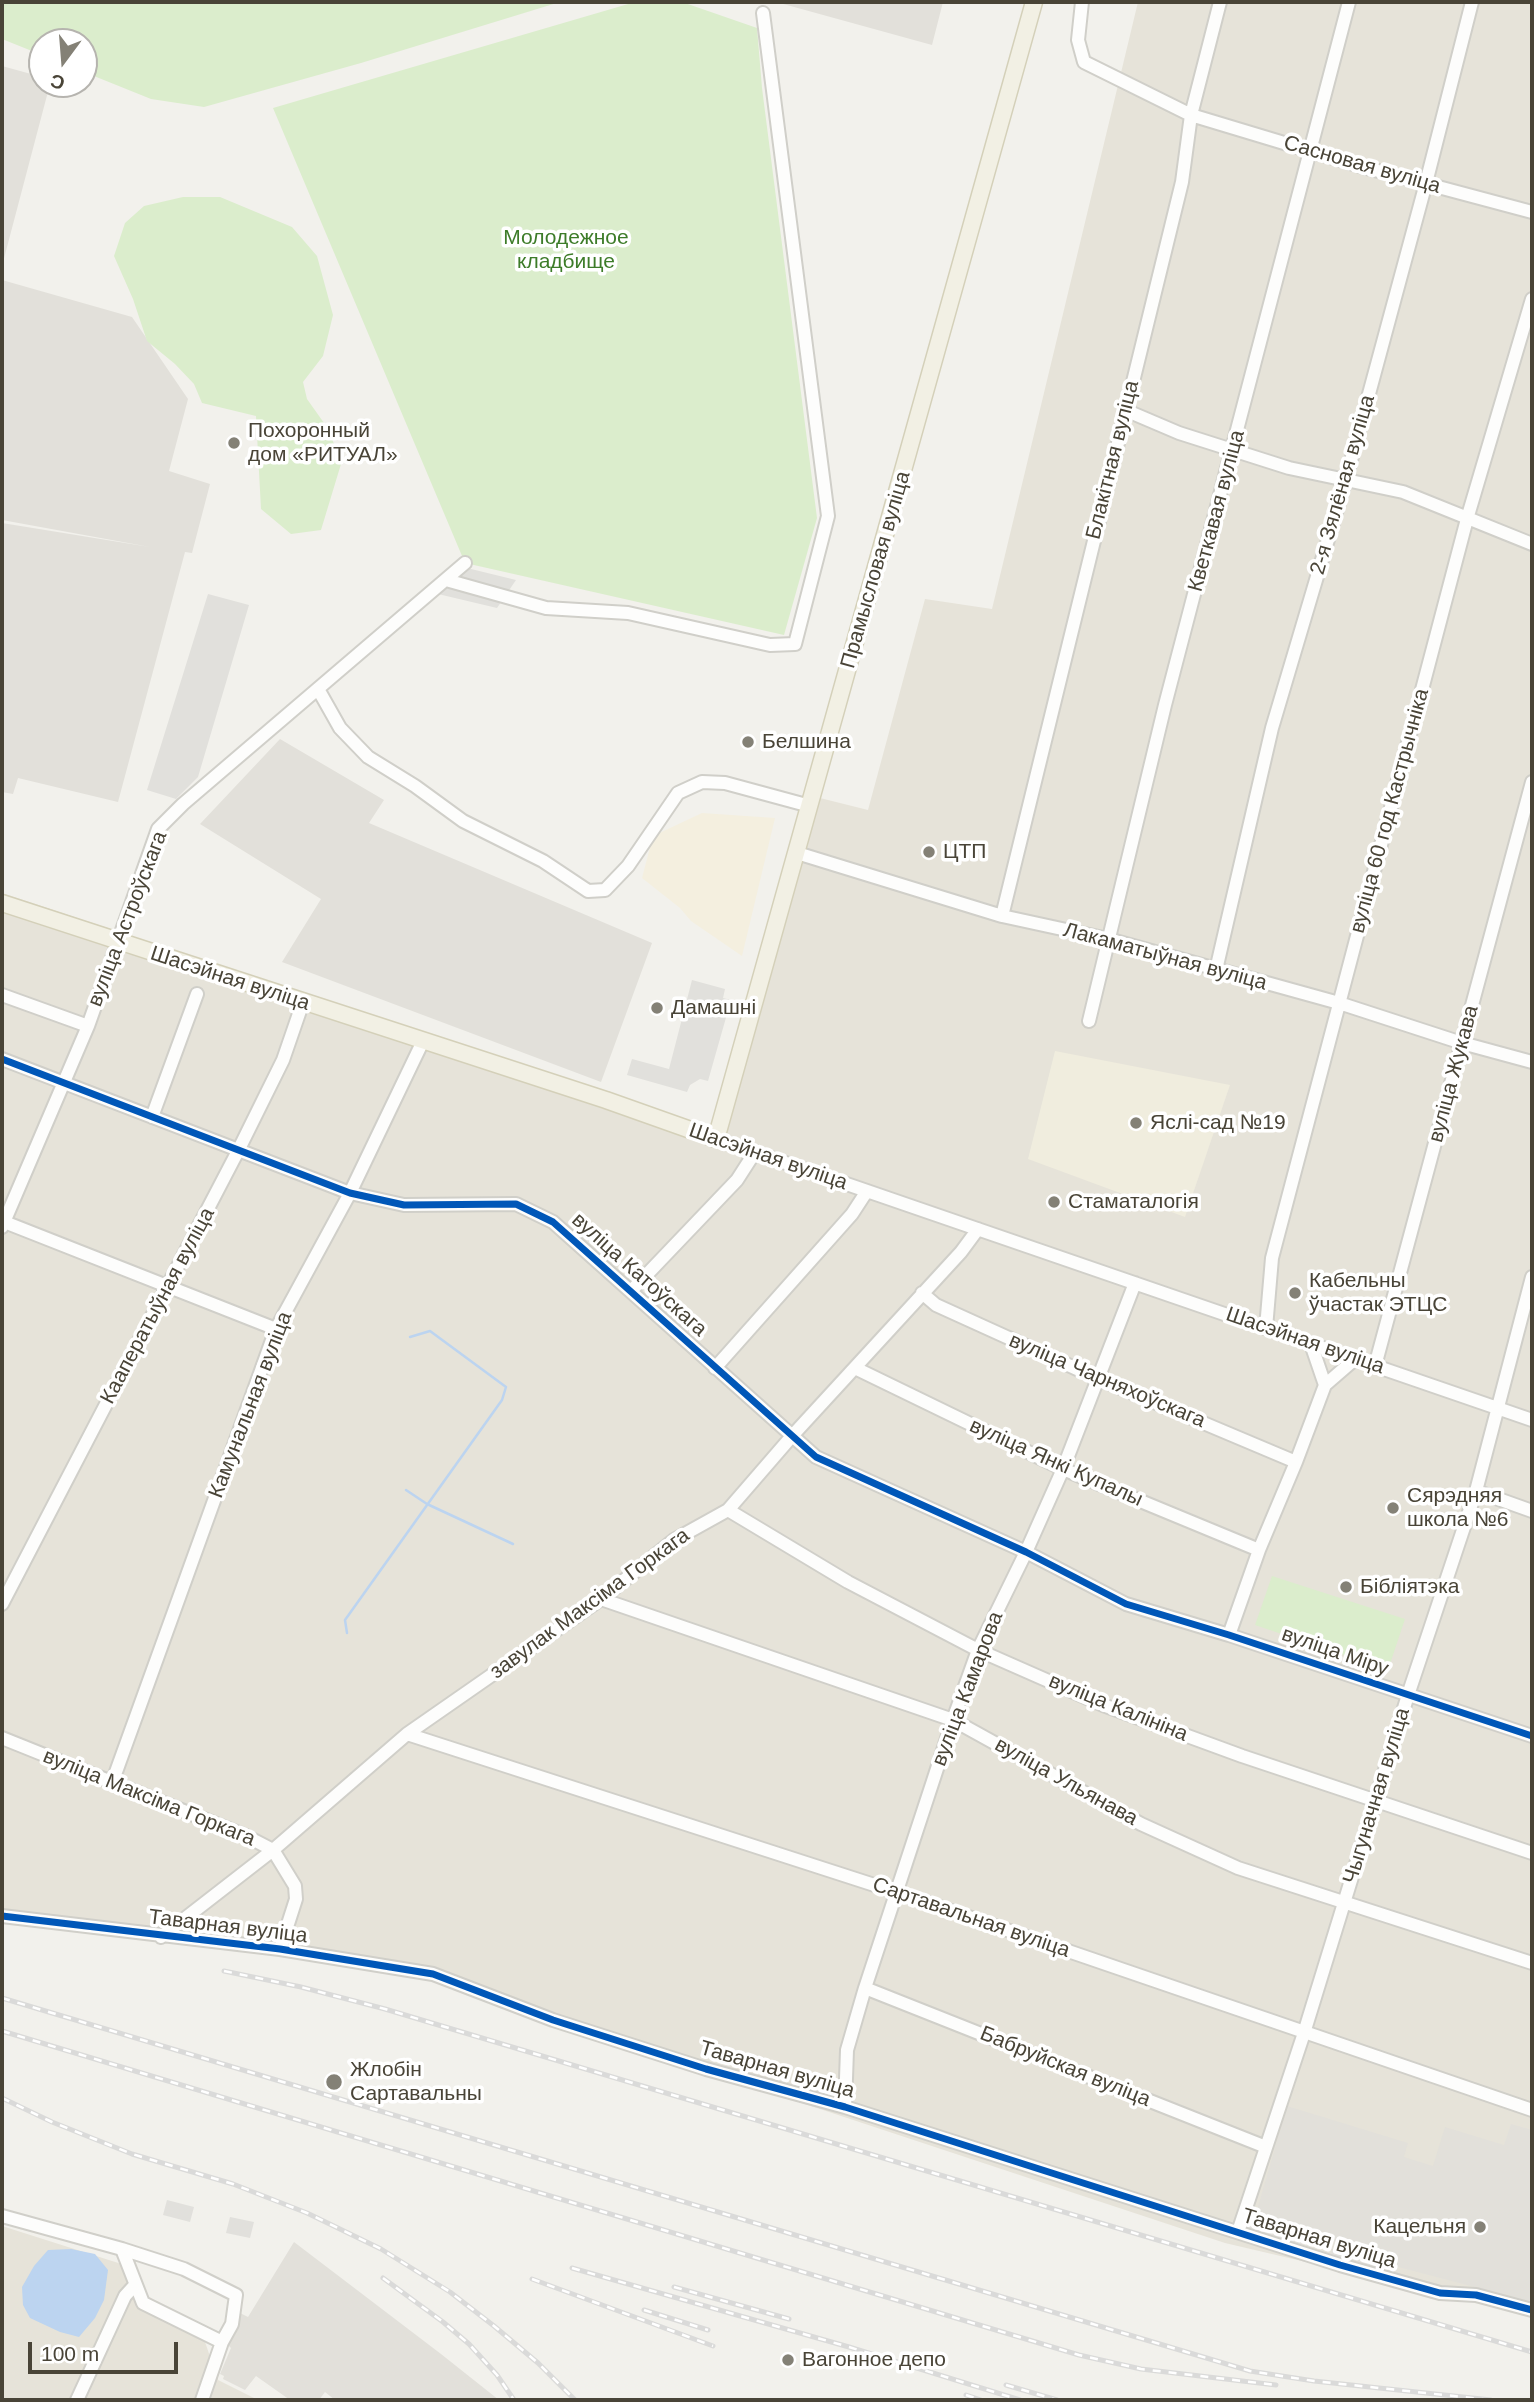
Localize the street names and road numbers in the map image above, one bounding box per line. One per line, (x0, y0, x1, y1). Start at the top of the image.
street label: Сасновая вуліца (1281, 131, 1443, 199)
street label: Блакітная вуліца (1081, 378, 1145, 542)
street label: 2-я Зялёная вуліца (1305, 392, 1381, 578)
street label: Кветкавая вуліца (1183, 427, 1251, 595)
street label: Прамысловая вуліца (836, 469, 916, 671)
street label: вуліца 60 год Кастрычніка (1345, 686, 1435, 936)
street label: вуліца Астроўскага (83, 828, 173, 1010)
street label: Лакаматыўная вуліца (1061, 918, 1269, 996)
street label: Шасэйная вуліца (147, 941, 313, 1017)
street label: вуліца Жукава (1424, 1003, 1484, 1145)
street label: Шасэйная вуліца (685, 1118, 851, 1196)
street label: Кааператыўная вуліца (96, 1204, 220, 1408)
street label: вуліца Катоўскага (566, 1208, 712, 1342)
street label: Шасэйная вуліца (1222, 1302, 1388, 1380)
street label: Камунальная вуліца (204, 1308, 298, 1502)
street label: вуліца Чарняхоўскага (1005, 1328, 1209, 1434)
street label: вуліца Янкі Купалы (966, 1414, 1146, 1512)
street label: завулак Максіма Горкага (485, 1523, 695, 1685)
street label: вуліца Камарова (927, 1608, 1009, 1770)
street label: вуліца Міру (1278, 1622, 1392, 1682)
street label: вуліца Калініна (1045, 1669, 1191, 1747)
street label: Чыгуначная вуліца (1338, 1705, 1416, 1887)
street label: вуліца Ульянава (990, 1732, 1142, 1832)
street label: вуліца Максіма Горкага (39, 1744, 259, 1852)
street label: Сартавальная вуліца (869, 1872, 1073, 1964)
street label: Таварная вуліца (147, 1905, 309, 1949)
street label: Бабруйская вуліца (976, 2021, 1154, 2113)
street label: Таварная вуліца (697, 2036, 857, 2104)
street label: Таварная вуліца (1239, 2204, 1399, 2274)

